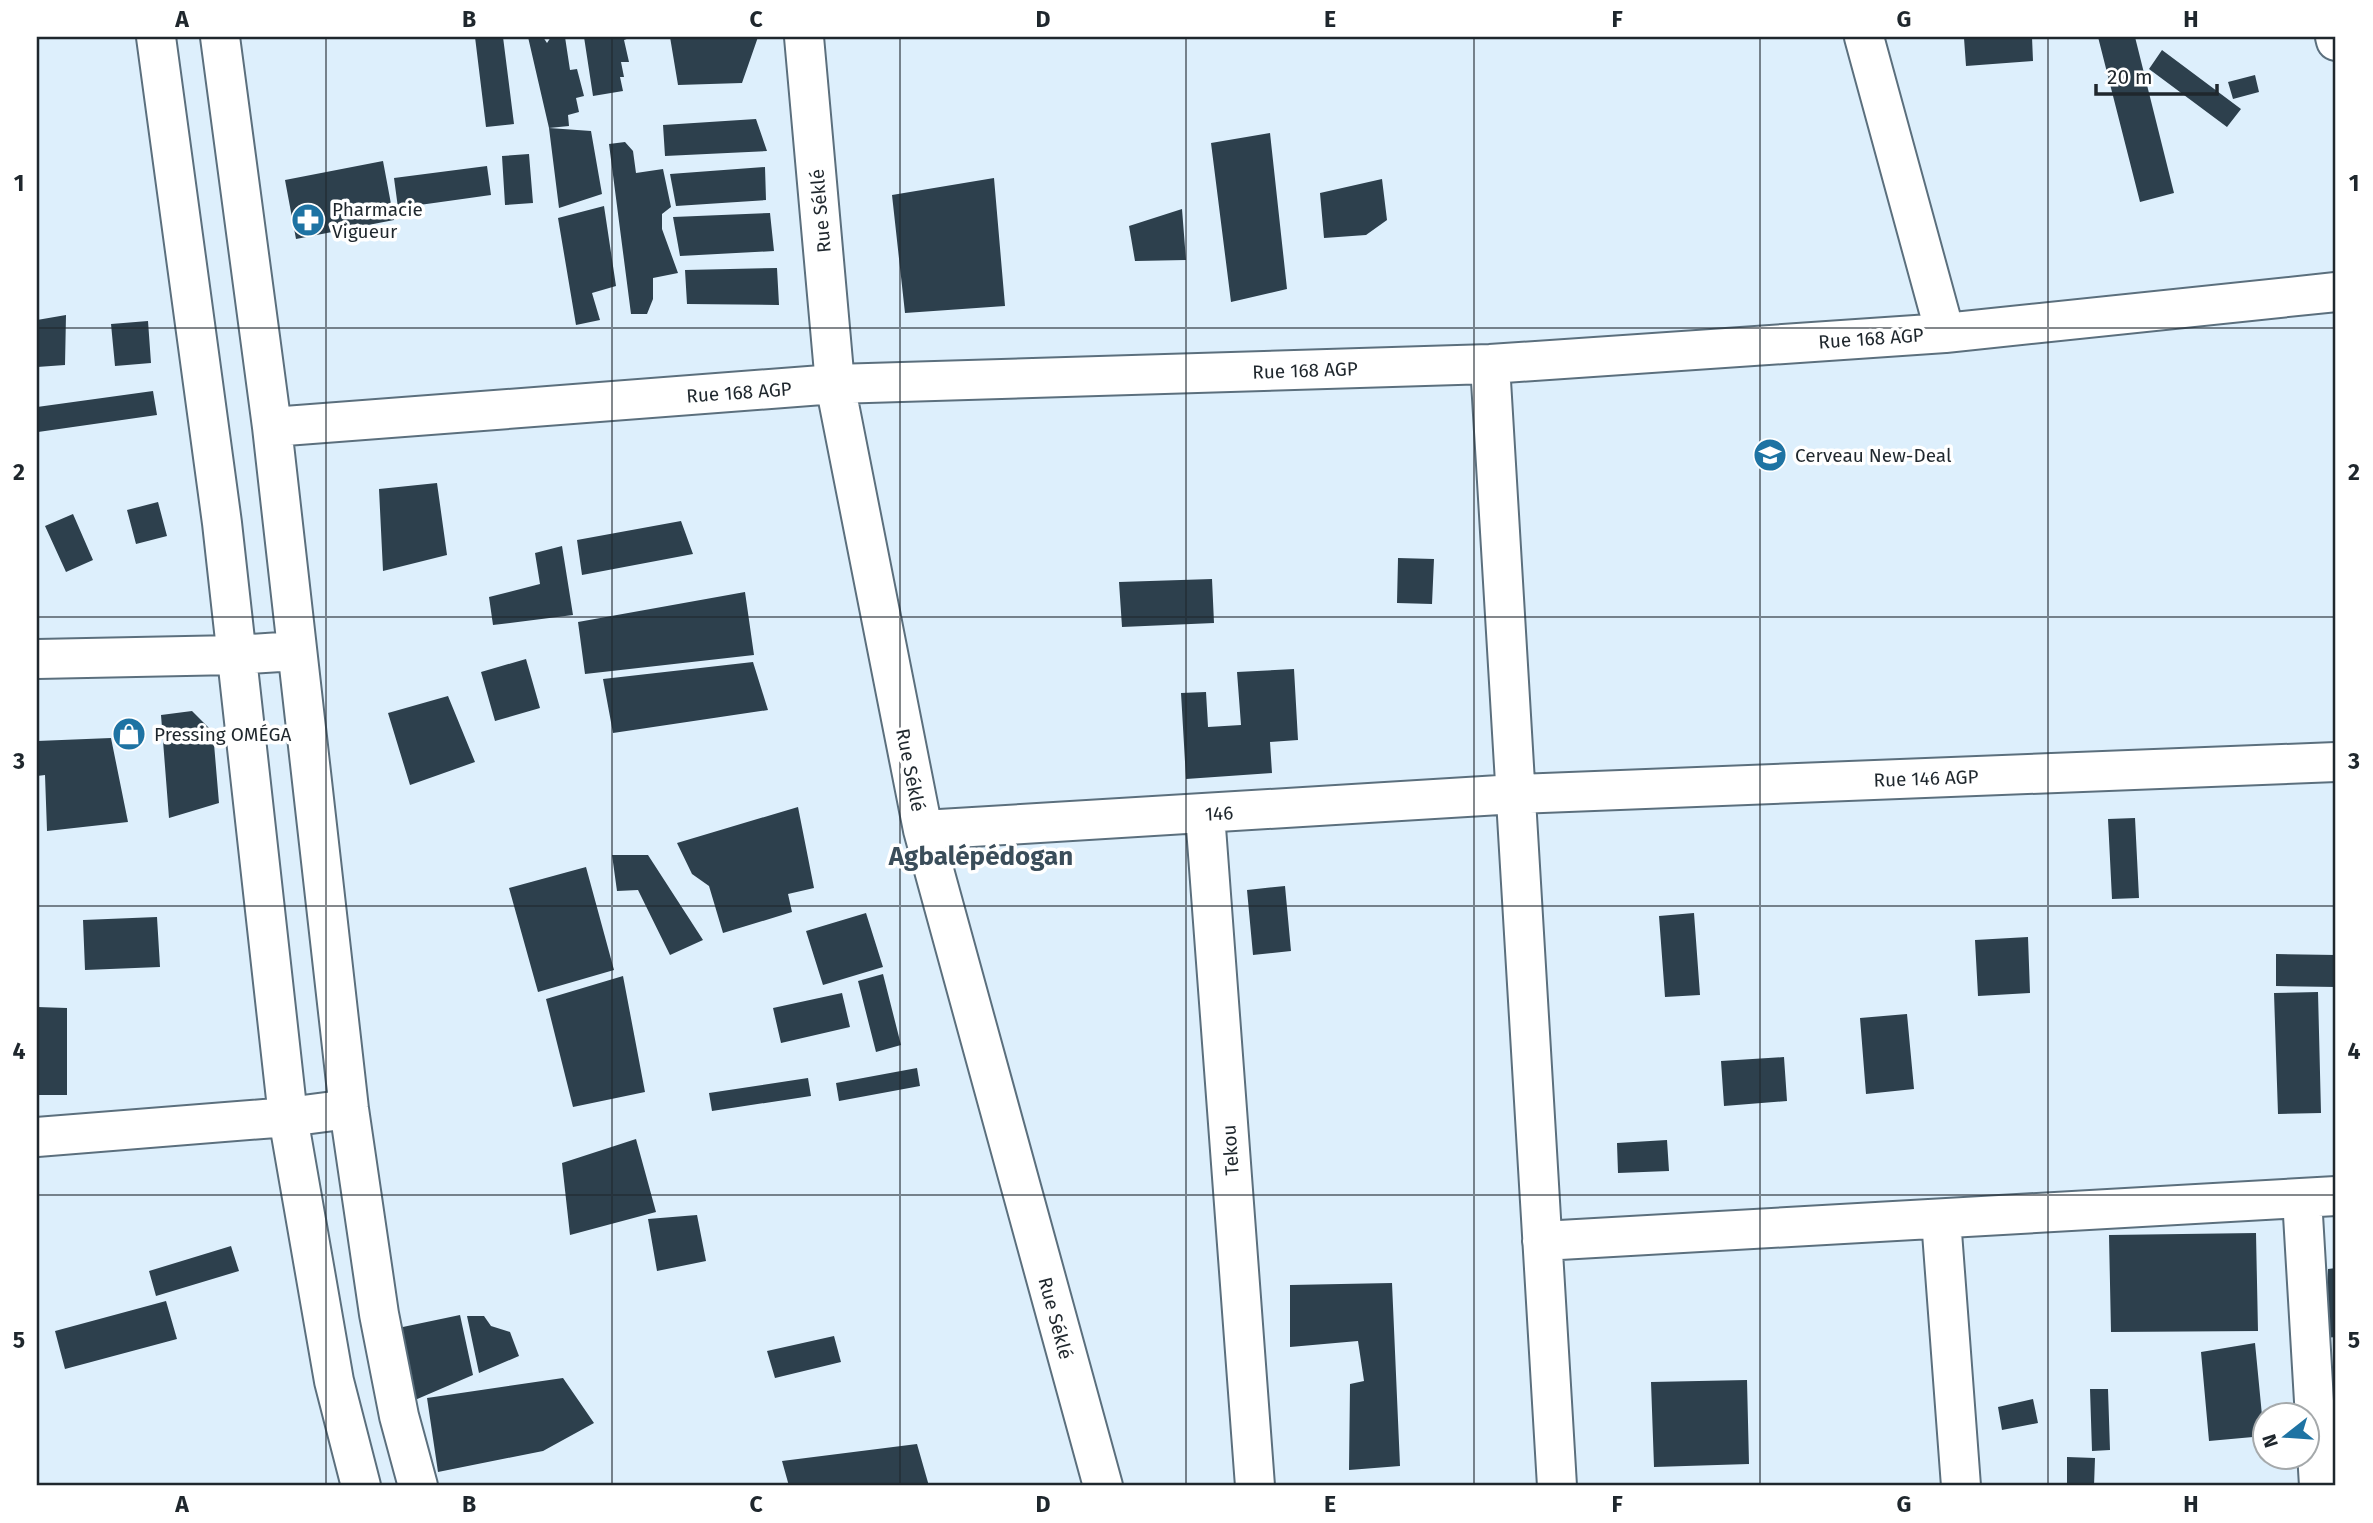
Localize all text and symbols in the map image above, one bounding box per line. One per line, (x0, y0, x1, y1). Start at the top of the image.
text: A (174, 5, 189, 33)
text: B (462, 5, 476, 33)
text: C (749, 5, 763, 33)
text: D (1036, 5, 1051, 33)
text: E (1324, 5, 1336, 33)
text: F (1611, 5, 1623, 33)
text: G (1897, 5, 1911, 33)
text: H (2183, 5, 2199, 33)
scale bar (2096, 52, 2217, 96)
text: 20 m (2107, 64, 2153, 90)
street label: Rue Séklé (805, 168, 836, 254)
text: 1 (14, 169, 24, 197)
text: 1 (2349, 169, 2359, 197)
place label: Pharmacie Vigueur (332, 198, 423, 243)
pharmacy icon: Pharmacie Vigueur (289, 201, 327, 239)
street label: Rue 168 AGP (1818, 323, 1924, 354)
street label: Rue 168 AGP (1252, 357, 1358, 384)
street label: Rue 168 AGP (686, 377, 792, 408)
school or university icon: Cerveau New-Deal (1751, 436, 1789, 474)
place label: Cerveau New-Deal (1795, 444, 1952, 467)
text: 2 (13, 458, 25, 486)
text: 2 (2348, 458, 2360, 486)
shop icon: Pressing OMÉGA (110, 715, 148, 753)
place label: Pressing OMÉGA (154, 723, 291, 746)
street label: Rue Séklé (891, 727, 930, 814)
text: 3 (12, 747, 25, 775)
text: 3 (2347, 747, 2360, 775)
street label: Rue 146 AGP (1873, 765, 1979, 792)
street label: 146 (1204, 801, 1234, 826)
district label: Agbalépédogan (888, 841, 1073, 872)
text: 4 (13, 1037, 26, 1065)
text: 4 (2348, 1037, 2361, 1065)
street label: Tekou (1217, 1124, 1244, 1176)
street label: Rue Séklé (1034, 1274, 1078, 1362)
text: 5 (13, 1326, 25, 1354)
text: 5 (2348, 1326, 2360, 1354)
north arrow (2250, 1400, 2320, 1470)
text: N (2257, 1431, 2283, 1450)
text: A (174, 1490, 189, 1518)
text: B (462, 1490, 476, 1518)
text: C (749, 1490, 763, 1518)
text: D (1036, 1490, 1051, 1518)
text: E (1324, 1490, 1336, 1518)
text: F (1611, 1490, 1623, 1518)
text: G (1897, 1490, 1911, 1518)
text: H (2183, 1490, 2199, 1518)

